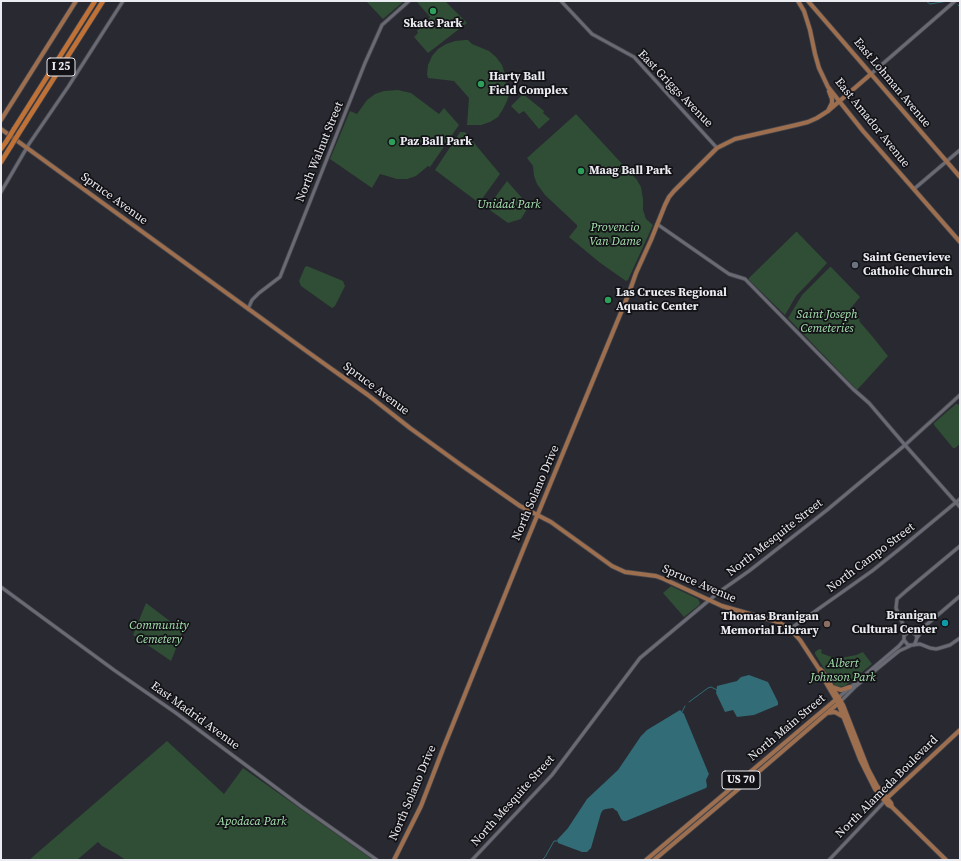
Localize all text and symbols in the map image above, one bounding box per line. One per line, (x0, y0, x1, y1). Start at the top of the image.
marker: Skate Park (428, 6, 438, 16)
place label: Skate Park (403, 17, 463, 31)
street label: East Lohman Avenue (850, 35, 934, 131)
street label: East Griggs Avenue (634, 47, 716, 131)
road number: I 25 (47, 58, 75, 76)
place label: Harty Ball Field Complex (489, 70, 568, 98)
street label: East Amador Avenue (832, 75, 912, 171)
marker: Harty Ball Field Complex (476, 79, 486, 89)
street label: North Walnut Street (293, 100, 347, 204)
place label: Paz Ball Park (400, 135, 472, 149)
marker: Paz Ball Park (387, 137, 397, 147)
place label: Maag Ball Park (589, 164, 672, 178)
marker: Maag Ball Park (576, 166, 586, 176)
street label: Spruce Avenue (78, 170, 150, 228)
park label: Unidad Park (477, 198, 541, 212)
park label: Provencio Van Dame (589, 221, 641, 249)
place label: Saint Genevieve Catholic Church (863, 251, 952, 279)
marker: Saint Genevieve Catholic Church (850, 260, 860, 270)
place label: Las Cruces Regional Aquatic Center (616, 286, 727, 314)
marker: Las Cruces Regional Aquatic Center (603, 295, 613, 305)
park label: Saint Joseph Cemeteries (797, 308, 857, 336)
street label: Spruce Avenue (340, 359, 412, 419)
street label: North Solano Drive (509, 443, 563, 543)
street label: North Mesquite Street (724, 496, 826, 580)
street label: North Campo Street (824, 520, 918, 596)
street label: Spruce Avenue (660, 562, 738, 606)
place label: Branigan Cultural Center (852, 609, 937, 637)
place label: Thomas Branigan Memorial Library (721, 610, 819, 638)
marker: Branigan Cultural Center (940, 618, 950, 628)
park label: Community Cemetery (129, 619, 189, 647)
marker: Thomas Branigan Memorial Library (822, 619, 832, 629)
park label: Albert Johnson Park (810, 657, 876, 685)
street label: East Madrid Avenue (148, 679, 242, 753)
street label: North Main Street (746, 692, 828, 764)
street label: North Alameda Boulevard (833, 733, 941, 841)
street label: North Solano Drive (386, 743, 440, 843)
street label: North Mesquite Street (468, 753, 558, 849)
road number: US 70 (722, 771, 760, 789)
park label: Apodaca Park (217, 815, 287, 829)

